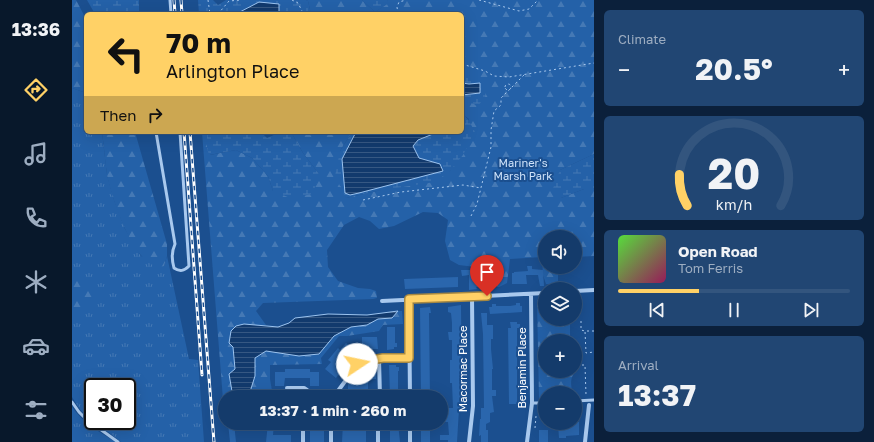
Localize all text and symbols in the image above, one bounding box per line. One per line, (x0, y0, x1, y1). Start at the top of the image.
text: 13:36 (12, 18, 60, 40)
text: 70 m (166, 26, 231, 59)
icon: left (100, 28, 152, 80)
text: Climate (618, 31, 666, 47)
text: 20.5° (695, 51, 773, 87)
text: − (618, 56, 630, 83)
text: + (838, 56, 850, 83)
text: Arlington Place (166, 60, 299, 82)
icon: directions (22, 76, 50, 104)
icon: right (144, 104, 166, 126)
text: Then (100, 106, 136, 124)
icon: music (22, 140, 50, 168)
text: 20 (708, 148, 760, 198)
park label: Mariner's Marsh Park (493, 156, 553, 182)
text: km/h (716, 196, 752, 213)
icon: phone (22, 204, 50, 232)
map controls (538, 230, 582, 430)
button: sound (538, 230, 582, 274)
text: Open Road (678, 242, 758, 260)
pin (470, 255, 504, 296)
text: Tom Ferris (678, 260, 743, 276)
icon: arrive (476, 261, 498, 283)
icon: climate (22, 268, 50, 296)
button: layers (538, 282, 582, 326)
icon: previous (646, 299, 668, 321)
icon: pause (723, 299, 745, 321)
icon: next (800, 299, 822, 321)
street label: Macormac Place (456, 326, 469, 412)
street label: Benjamin Place (515, 327, 528, 409)
icon: car (22, 332, 50, 360)
button: + (538, 334, 582, 378)
position arrow (336, 343, 378, 385)
text: Arrival (618, 357, 659, 373)
text: 13:37 (618, 377, 696, 413)
speed limit sign: 30 (84, 378, 136, 430)
button: − (538, 386, 582, 430)
icon: filters (22, 396, 50, 424)
text: 13:37 · 1 min · 260 m (260, 401, 406, 419)

